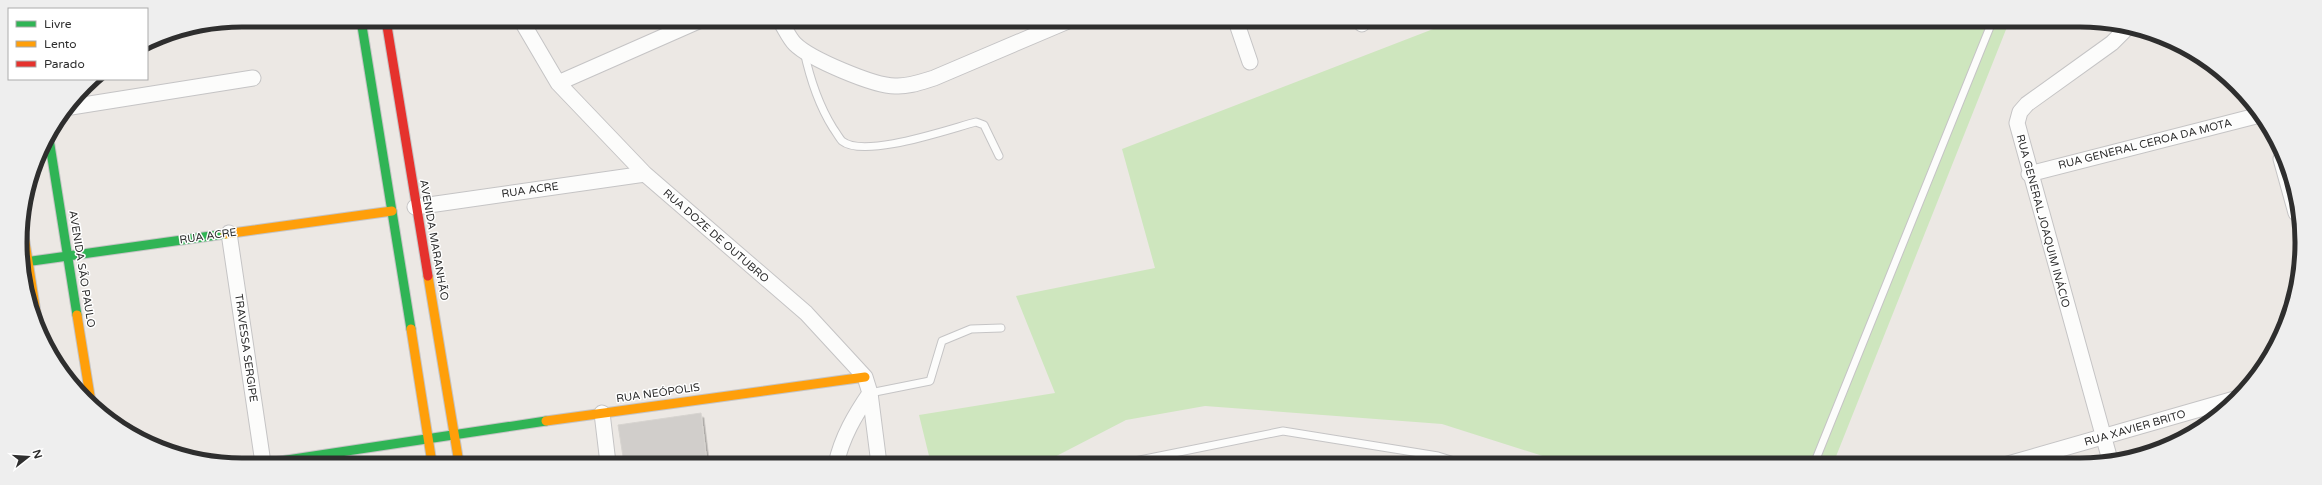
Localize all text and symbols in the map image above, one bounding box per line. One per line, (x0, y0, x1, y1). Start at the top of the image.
legend (8, 8, 148, 80)
text: Livre (44, 17, 72, 31)
text: Lento (44, 37, 77, 51)
text: Parado (44, 57, 85, 71)
street label: RUA GENERAL CEROA DA MOTA (2057, 116, 2233, 172)
street label: RUA GENERAL JOAQUIM INÁCIO (2014, 133, 2073, 309)
street label: AVENIDA MARANHÃO (417, 179, 451, 302)
street label: RUA ACRE (501, 180, 559, 200)
street label: RUA DOZE DE OUTUBRO (660, 187, 772, 286)
street label: AVENIDA SÃO PAULO (66, 209, 98, 329)
street label: RUA ACRE (179, 226, 237, 246)
street label: TRAVESSA SERGIPE (232, 293, 260, 403)
street label: RUA NEÓPOLIS (615, 380, 701, 405)
street label: RUA XAVIER BRITO (2083, 407, 2187, 449)
north arrow (8, 437, 48, 477)
text: N (30, 448, 45, 460)

